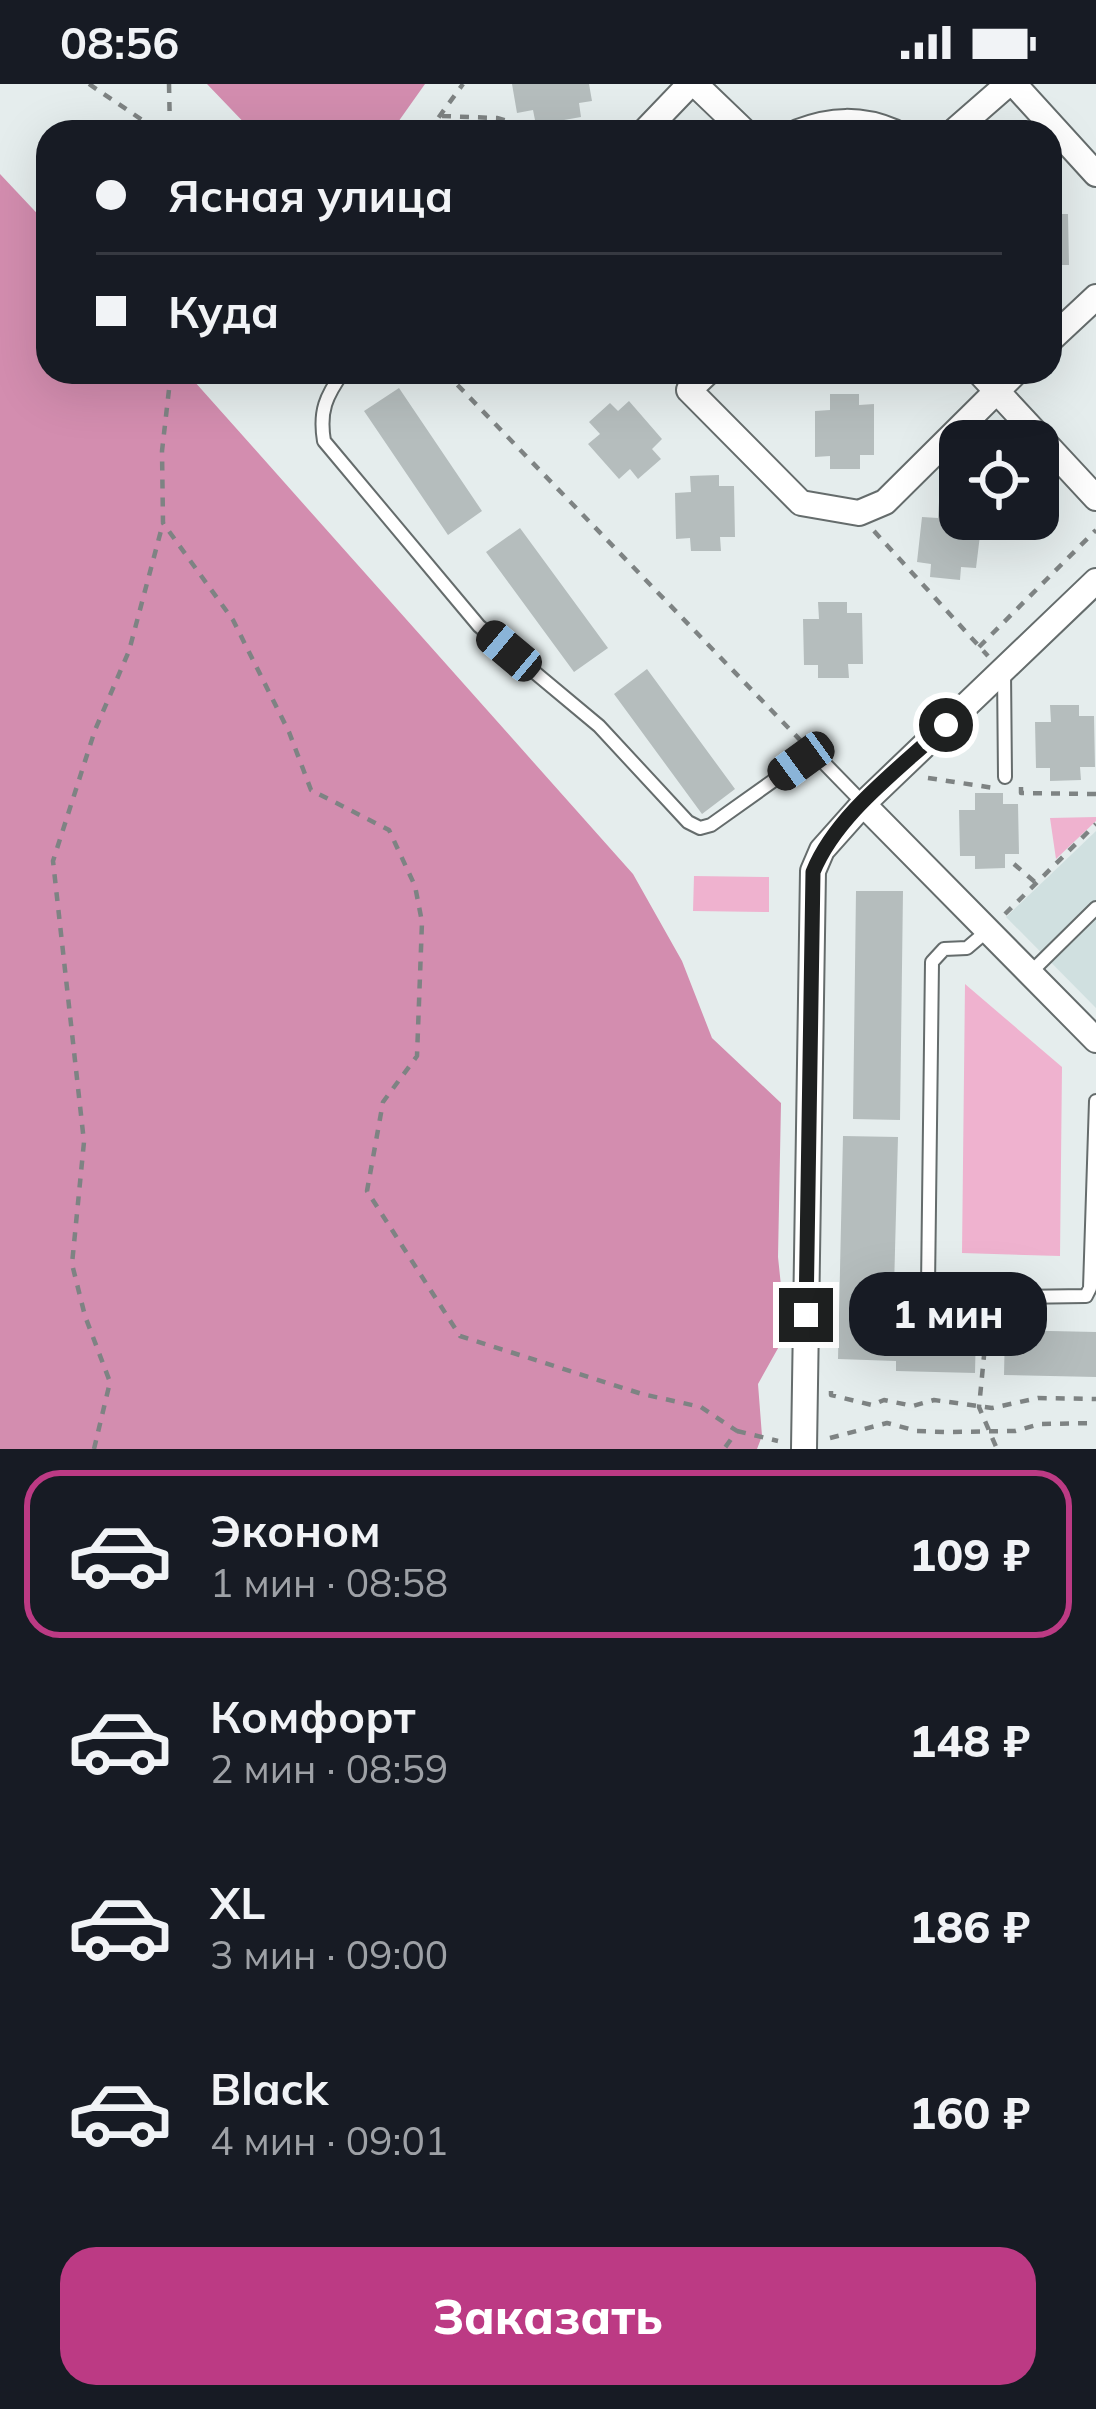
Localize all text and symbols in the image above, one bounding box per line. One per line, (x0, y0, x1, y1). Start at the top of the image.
text: 08:56 (60, 14, 179, 70)
text: Ясная улица (168, 167, 453, 223)
text: Куда (168, 283, 279, 339)
map controls (939, 420, 1059, 540)
button: locate (939, 420, 1059, 540)
car (470, 614, 548, 688)
route start (919, 698, 973, 752)
car (761, 725, 841, 797)
callout: 1 мин (848, 1273, 1046, 1357)
route end (779, 1288, 833, 1342)
text: 1 мин (892, 1289, 1004, 1338)
icon: car (66, 1500, 174, 1608)
text: Эконом (210, 1502, 381, 1558)
text: 109 ₽ (909, 1526, 1030, 1582)
text: 1 мин · 08:58 (210, 1558, 448, 1607)
icon: car (66, 1686, 174, 1794)
text: Комфорт (210, 1688, 416, 1744)
text: 148 ₽ (909, 1712, 1030, 1768)
text: 2 мин · 08:59 (210, 1744, 448, 1793)
icon: car (66, 1872, 174, 1980)
text: XL (210, 1874, 265, 1930)
text: 186 ₽ (909, 1898, 1030, 1954)
text: 3 мин · 09:00 (210, 1930, 448, 1979)
icon: car (66, 2058, 174, 2166)
text: Black (210, 2060, 328, 2116)
text: 160 ₽ (909, 2084, 1030, 2140)
text: 4 мин · 09:01 (210, 2116, 448, 2165)
button: Заказать (60, 2247, 1036, 2385)

